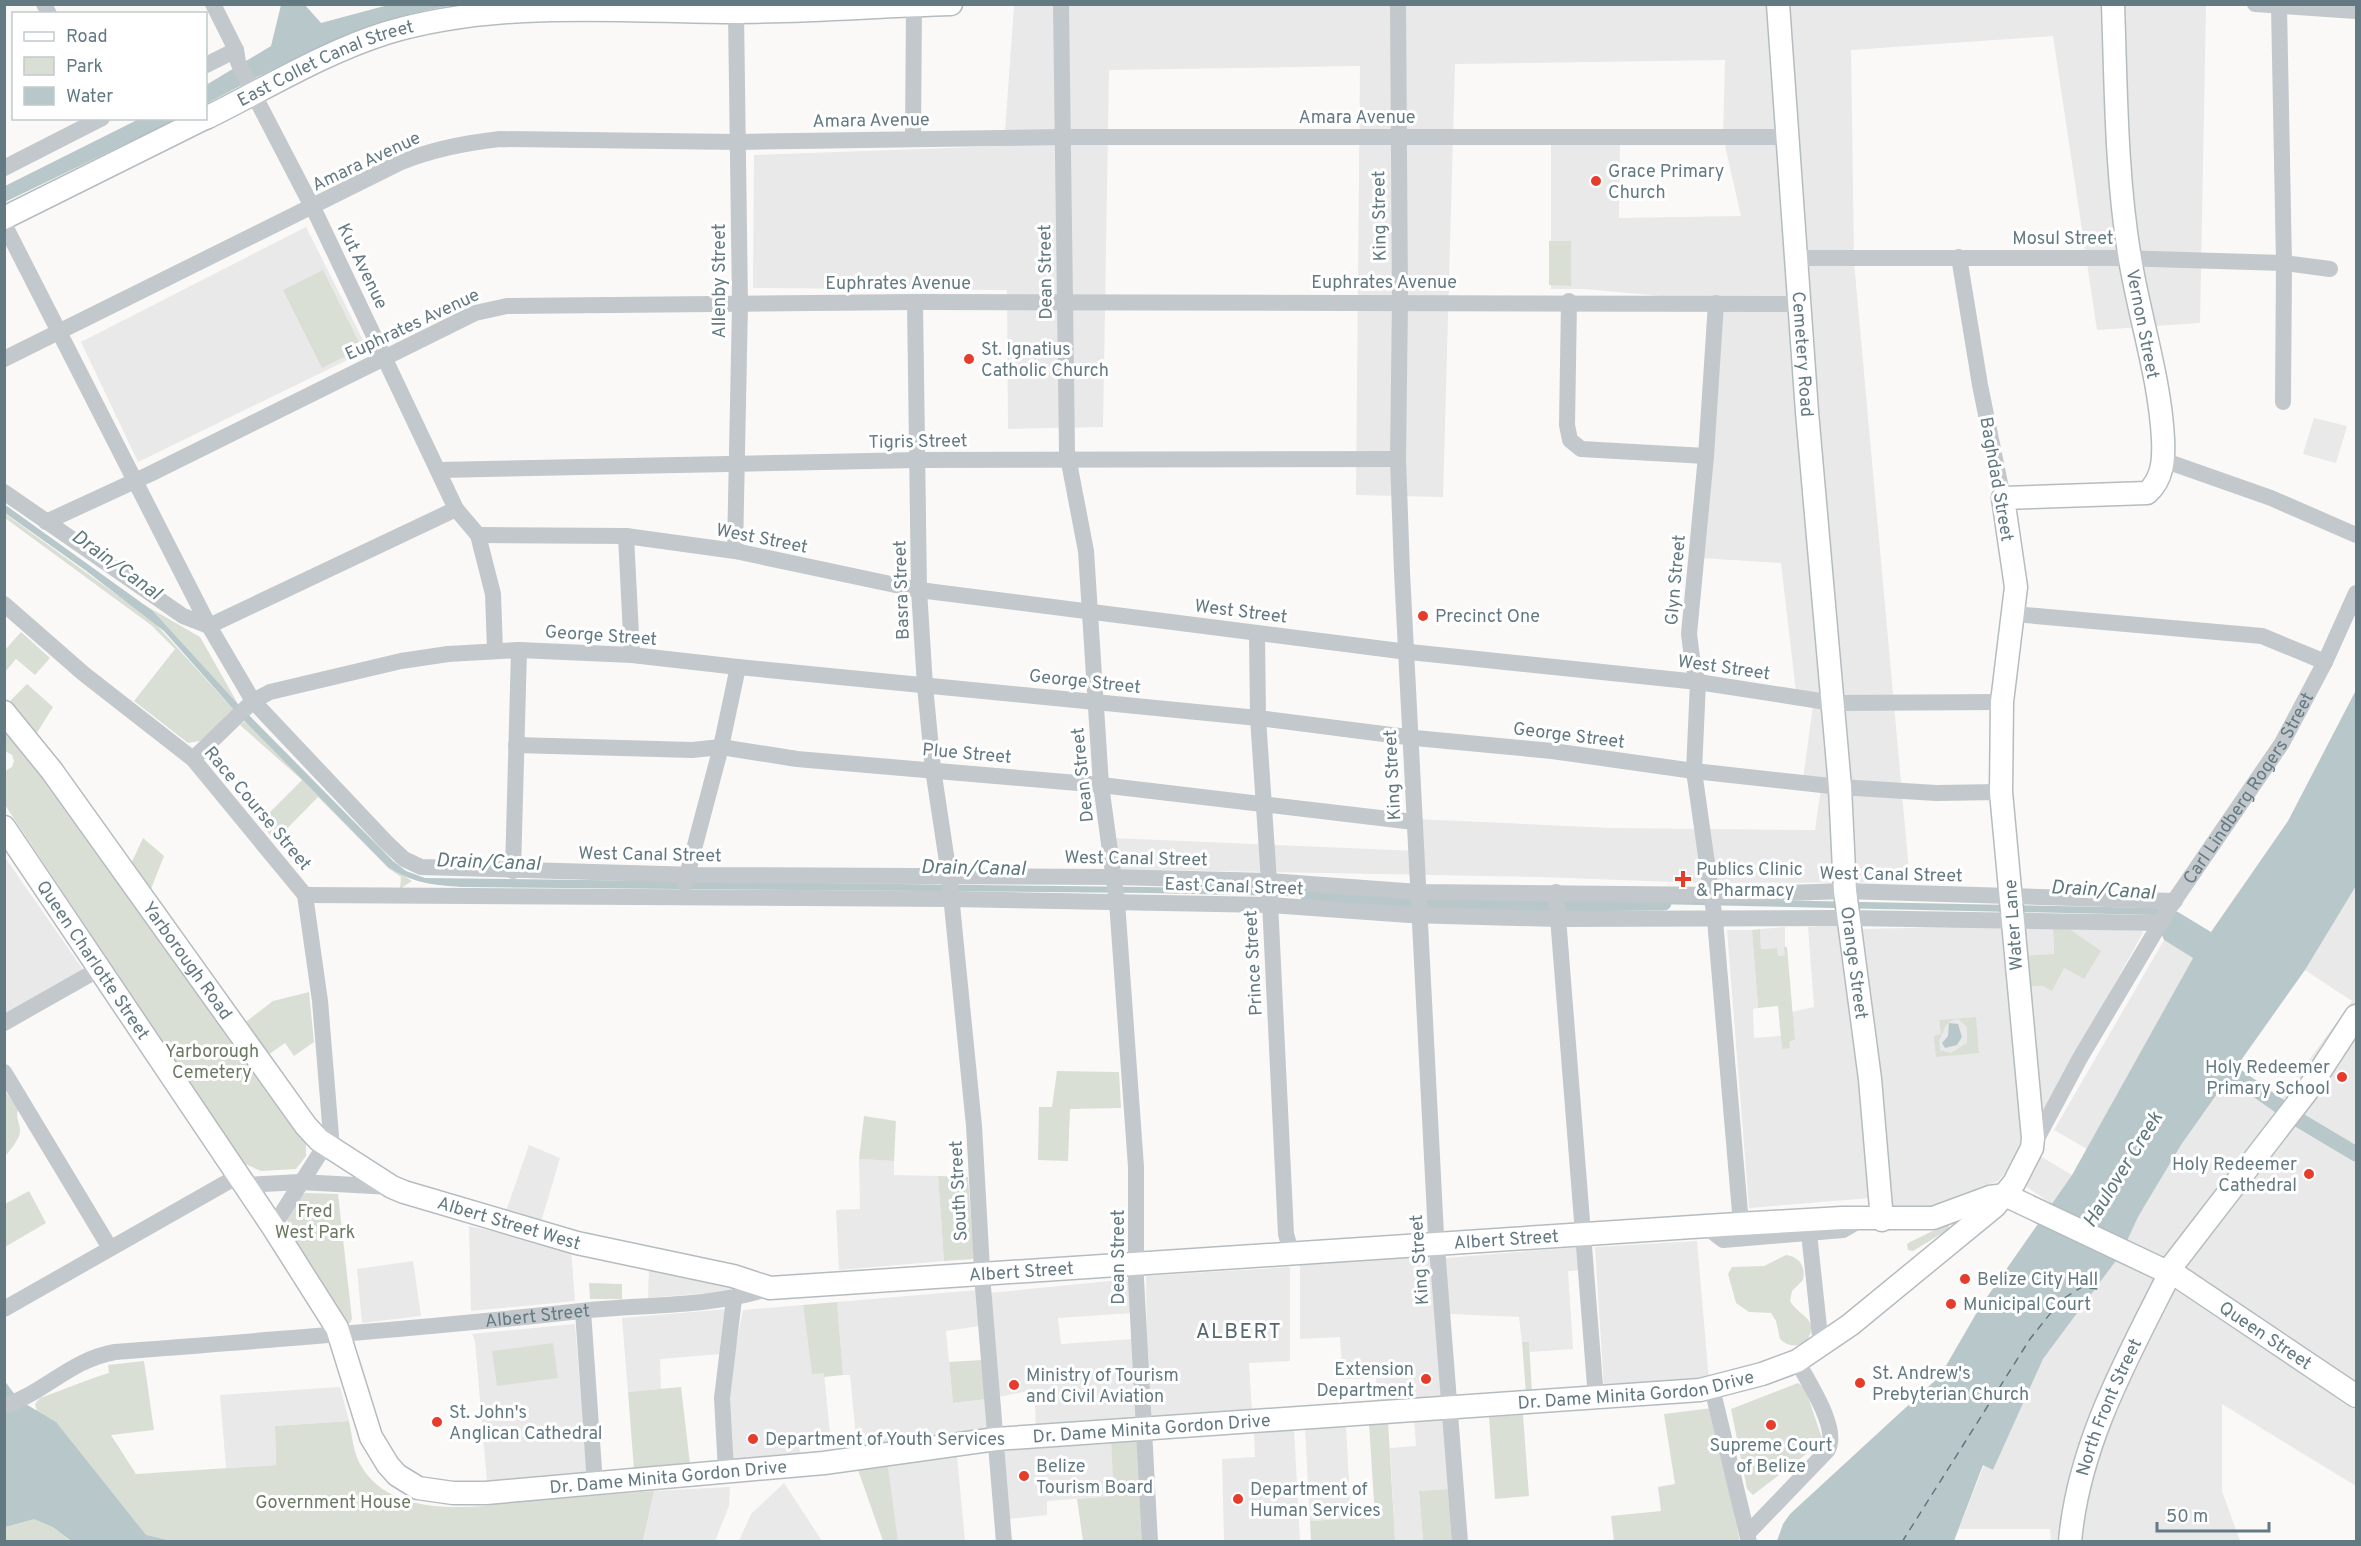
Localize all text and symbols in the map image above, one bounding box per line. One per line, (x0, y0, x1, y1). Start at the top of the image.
legend (12, 12, 207, 120)
street label: East Collet Canal Street (234, 16, 416, 113)
text: Road (66, 26, 108, 49)
text: Park (66, 56, 103, 79)
text: Water (66, 86, 113, 109)
street label: Amara Avenue (1298, 107, 1416, 130)
street label: Amara Avenue (812, 109, 930, 134)
street label: Amara Avenue (309, 127, 425, 198)
place label: Grace Primary Church (1608, 161, 1724, 205)
street label: King Street (1368, 170, 1393, 262)
marker: Grace Primary Church (1589, 174, 1603, 188)
street label: Kut Avenue (331, 220, 392, 313)
street label: Allenby Street (709, 224, 732, 339)
street label: Dean Street (1034, 224, 1059, 320)
street label: Mosul Street (2012, 228, 2114, 251)
street label: Vernon Street (2120, 268, 2163, 381)
street label: Euphrates Avenue (1311, 272, 1457, 295)
street label: Euphrates Avenue (825, 273, 971, 296)
street label: Euphrates Avenue (342, 284, 484, 367)
street label: Cemetery Road (1785, 291, 1817, 418)
place label: St. Ignatius Catholic Church (981, 339, 1109, 383)
marker: St. Ignatius Catholic Church (962, 352, 976, 366)
street label: Baghdad Street (1973, 415, 2018, 543)
street label: Tigris Street (868, 430, 968, 455)
street label: West Street (714, 519, 810, 560)
water label: Drain/Canal (66, 524, 167, 607)
street label: Glyn Street (1661, 534, 1692, 626)
street label: Basra Street (889, 540, 916, 640)
street label: West Street (1193, 595, 1288, 630)
place label: Precinct One (1435, 606, 1540, 629)
marker: Precinct One (1416, 609, 1430, 623)
street label: George Street (544, 621, 658, 652)
street label: West Street (1676, 651, 1772, 686)
street label: George Street (1028, 665, 1142, 700)
street label: Carl Lindberg Rogers Street (2179, 689, 2320, 889)
street label: George Street (1512, 718, 1626, 755)
street label: Dean Street (1067, 726, 1100, 823)
street label: King Street (1380, 729, 1407, 821)
street label: Plue Street (921, 739, 1012, 770)
street label: Race Course Street (198, 742, 316, 876)
street label: West Canal Street (578, 843, 722, 868)
street label: West Canal Street (1064, 847, 1208, 872)
water label: Drain/Canal (435, 848, 542, 878)
water label: Drain/Canal (920, 855, 1026, 883)
place label: Publics Clinic & Pharmacy (1696, 859, 1803, 903)
street label: West Canal Street (1819, 863, 1963, 888)
marker: Publics Clinic & Pharmacy (1674, 870, 1692, 888)
street label: East Canal Street (1164, 874, 1304, 901)
water label: Drain/Canal (2050, 875, 2157, 907)
street label: Queen Charlotte Street (30, 876, 154, 1045)
street label: Water Lane (2000, 878, 2029, 971)
street label: Yarborough Road (136, 898, 236, 1025)
street label: Orange Street (1834, 905, 1872, 1021)
street label: Prince Street (1240, 909, 1269, 1016)
park label: Yarborough Cemetery (165, 1041, 259, 1085)
place label: Holy Redeemer Primary School (2205, 1057, 2330, 1101)
marker: Holy Redeemer Primary School (2335, 1070, 2349, 1084)
water label: Haulover Creek (2078, 1106, 2170, 1233)
street label: South Street (945, 1140, 974, 1242)
place label: Holy Redeemer Cathedral (2172, 1154, 2297, 1198)
marker: Holy Redeemer Cathedral (2302, 1167, 2316, 1181)
street label: Albert Street West (434, 1192, 583, 1256)
park label: Fred West Park (275, 1201, 355, 1245)
street label: Dean Street (1108, 1209, 1131, 1305)
street label: King Street (1406, 1214, 1435, 1306)
street label: Albert Street (1453, 1226, 1560, 1256)
street label: Albert Street (968, 1258, 1075, 1288)
place label: Belize City Hall (1977, 1269, 2098, 1292)
marker: Belize City Hall (1958, 1272, 1972, 1286)
place label: Municipal Court (1963, 1294, 2091, 1317)
marker: Municipal Court (1944, 1297, 1958, 1311)
street label: Queen Street (2214, 1297, 2316, 1376)
street label: Albert Street (484, 1300, 591, 1334)
district label: ALBERT (1196, 1319, 1282, 1346)
street label: North Front Street (2072, 1335, 2148, 1479)
place label: Extension Department (1317, 1359, 1414, 1403)
place label: St. Andrew's Prebyterian Church (1872, 1363, 2029, 1407)
place label: Ministry of Tourism and Civil Aviation (1026, 1365, 1179, 1409)
street label: Dr. Dame Minita Gordon Drive (1517, 1366, 1757, 1416)
marker: Extension Department (1419, 1372, 1433, 1386)
marker: St. Andrew's Prebyterian Church (1853, 1376, 1867, 1390)
marker: Ministry of Tourism and Civil Aviation (1007, 1378, 1021, 1392)
place label: St. John's Anglican Cathedral (449, 1402, 603, 1446)
street label: Dr. Dame Minita Gordon Drive (1032, 1410, 1271, 1449)
marker: St. John's Anglican Cathedral (430, 1415, 444, 1429)
marker: Supreme Court of Belize (1764, 1418, 1778, 1432)
place label: Department of Youth Services (765, 1429, 1005, 1452)
marker: Department of Youth Services (746, 1432, 760, 1446)
place label: Supreme Court of Belize (1709, 1435, 1833, 1479)
street label: Dr. Dame Minita Gordon Drive (549, 1456, 788, 1500)
place label: Belize Tourism Board (1036, 1456, 1153, 1500)
marker: Belize Tourism Board (1017, 1469, 1031, 1483)
place label: Department of Human Services (1250, 1479, 1381, 1523)
park label: Government House (255, 1492, 411, 1515)
marker: Department of Human Services (1231, 1492, 1245, 1506)
scale bar (2157, 1495, 2270, 1533)
text: 50 m (2166, 1506, 2208, 1529)

